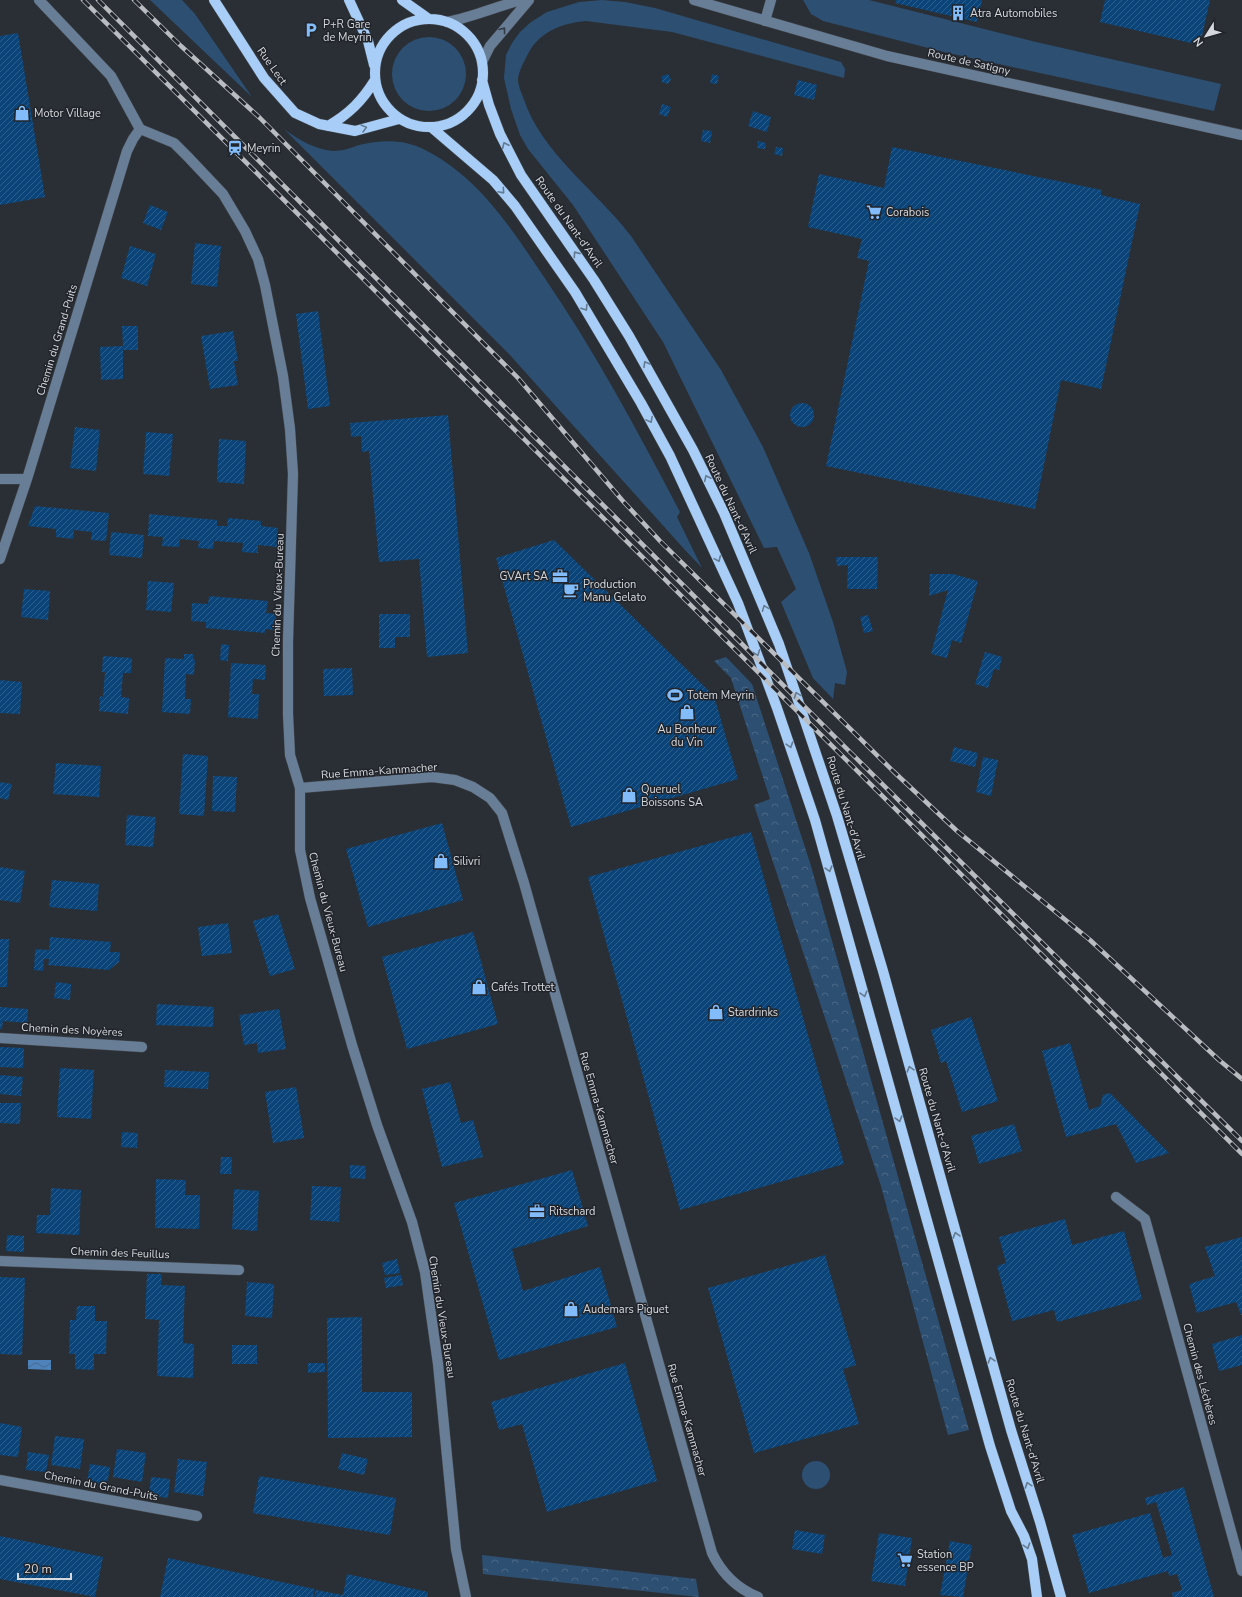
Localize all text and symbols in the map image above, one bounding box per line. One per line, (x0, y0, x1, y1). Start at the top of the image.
building icon: Atra Automobiles (949, 4, 967, 22)
place label: Atra Automobiles (970, 6, 1057, 21)
north arrow (1186, 16, 1226, 56)
place label: P+R Gare de Meyrin (323, 17, 372, 45)
parking icon: P+R Gare de Meyrin (302, 21, 320, 39)
one-way arrow (498, 27, 505, 34)
text: N (1190, 34, 1207, 50)
street label: Rue Lect (254, 44, 291, 88)
street label: Route de Satigny (926, 45, 1012, 79)
shop icon: Motor Village (13, 104, 31, 122)
place label: Motor Village (34, 106, 101, 121)
one-way arrow (360, 124, 367, 133)
station icon: Meyrin (226, 139, 244, 157)
place label: Meyrin (247, 141, 281, 156)
one-way arrow (502, 142, 510, 149)
street label: Route du Nant-d'Avril (532, 173, 607, 271)
one-way arrow (497, 186, 504, 193)
supermarket icon: Corabois (865, 203, 883, 221)
place label: Corabois (886, 205, 929, 220)
one-way arrow (573, 251, 581, 258)
street label: Chemin du Grand-Puits (33, 282, 81, 398)
one-way arrow (580, 304, 587, 311)
one-way arrow (643, 361, 650, 368)
one-way arrow (646, 416, 653, 423)
street label: Route du Nant-d'Avril (701, 452, 761, 557)
one-way arrow (704, 475, 712, 483)
street label: Chemin du Vieux-Bureau (268, 533, 288, 657)
one-way arrow (713, 555, 721, 563)
office icon: GVArt SA (551, 567, 569, 585)
place label: GVArt SA (499, 569, 548, 584)
place label: Production Manu Gelato (583, 577, 646, 605)
cafe icon: Production Manu Gelato (562, 581, 580, 599)
one-way arrow (761, 604, 769, 611)
one-way arrow (752, 649, 760, 656)
sports icon: Totem Meyrin (666, 686, 684, 704)
place label: Totem Meyrin (687, 688, 754, 703)
one-way arrow (794, 692, 802, 699)
shop icon: Au Bonheur du Vin (678, 703, 696, 721)
place label: Au Bonheur du Vin (657, 722, 717, 750)
one-way arrow (785, 741, 793, 748)
street label: Route du Nant-d'Avril (823, 754, 869, 863)
street label: Rue Emma-Kammacher (320, 759, 438, 783)
place label: Queruel Boissons SA (641, 782, 703, 810)
shop icon: Queruel Boissons SA (620, 786, 638, 804)
street label: Chemin du Vieux-Bureau (305, 850, 351, 974)
shop icon: Silivri (432, 852, 450, 870)
place label: Silivri (453, 854, 480, 869)
one-way arrow (824, 865, 832, 872)
shop icon: Cafés Trottet (470, 978, 488, 996)
place label: Cafés Trottet (491, 980, 555, 995)
one-way arrow (859, 990, 868, 997)
shop icon: Stardrinks (707, 1003, 725, 1021)
place label: Stardrinks (728, 1005, 778, 1020)
street label: Chemin des Noyères (21, 1020, 123, 1040)
street label: Rue Emma-Kammacher (576, 1050, 622, 1166)
one-way arrow (906, 1066, 915, 1073)
street label: Route du Nant-d'Avril (915, 1066, 959, 1175)
one-way arrow (895, 1116, 903, 1122)
office icon: Ritschard (528, 1202, 546, 1220)
place label: Ritschard (549, 1204, 596, 1219)
one-way arrow (953, 1232, 961, 1238)
street label: Chemin des Feuillus (70, 1244, 170, 1262)
street label: Chemin du Vieux-Bureau (425, 1255, 459, 1379)
shop icon: Audemars Piguet (562, 1300, 580, 1318)
place label: Audemars Piguet (583, 1302, 669, 1317)
street label: Chemin des Léchères (1179, 1321, 1221, 1427)
one-way arrow (988, 1357, 996, 1363)
street label: Rue Emma-Kammacher (664, 1362, 710, 1478)
street label: Route du Nant-d'Avril (1002, 1377, 1048, 1486)
street label: Chemin du Grand-Puits (43, 1468, 159, 1504)
one-way arrow (1025, 1481, 1033, 1488)
one-way arrow (1023, 1542, 1031, 1549)
place label: Station essence BP (917, 1547, 974, 1575)
supermarket icon: Station essence BP (896, 1551, 914, 1569)
scale bar (18, 1555, 71, 1581)
text: 20 m (24, 1561, 52, 1577)

